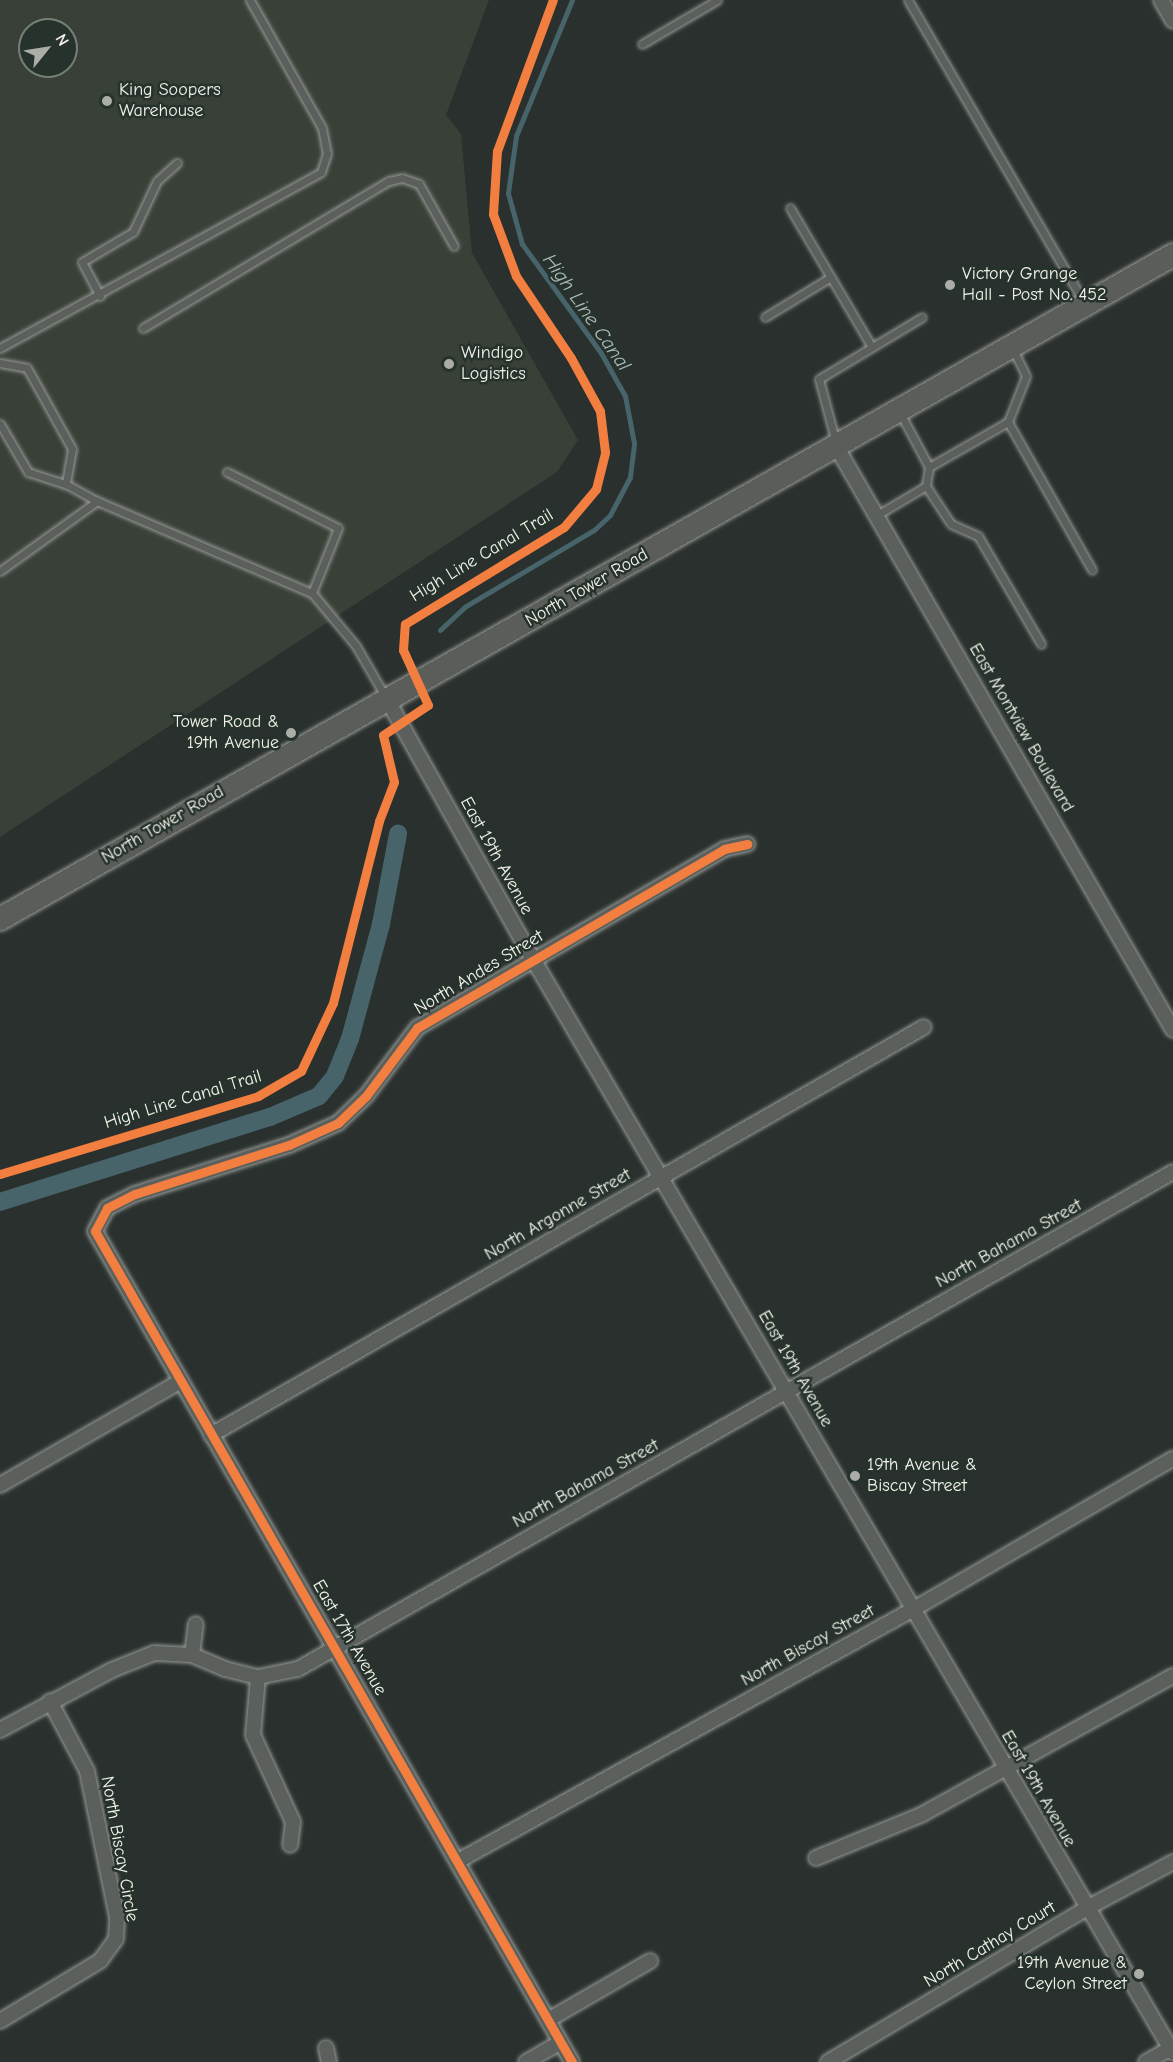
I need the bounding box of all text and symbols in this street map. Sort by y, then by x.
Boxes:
north arrow [18,18,78,78]
text: N [51,31,72,49]
place label: King Soopers Warehouse [119,80,221,122]
marker: King Soopers Warehouse [100,94,114,108]
water label: High Line Canal [538,249,636,375]
place label: Victory Grange Hall - Post No. 452 [962,264,1106,306]
marker: Victory Grange Hall - Post No. 452 [943,278,957,292]
place label: Windigo Logistics [461,343,526,386]
marker: Windigo Logistics [442,357,456,371]
street label: High Line Canal Trail [406,505,558,607]
street label: North Tower Road [522,544,652,632]
street label: East Montview Boulevard [964,640,1078,816]
place label: Tower Road & 19th Avenue [173,712,279,754]
marker: Tower Road & 19th Avenue [284,726,298,740]
street label: North Tower Road [98,781,228,869]
street label: East 19th Avenue [455,793,537,919]
street label: North Andes Street [410,926,548,1020]
street label: High Line Canal Trail [102,1066,264,1134]
street label: North Argonne Street [481,1164,635,1266]
street label: North Bahama Street [932,1195,1086,1293]
street label: East 19th Avenue [753,1307,837,1431]
street label: North Bahama Street [509,1435,663,1533]
place label: 19th Avenue & Biscay Street [867,1455,977,1498]
marker: 19th Avenue & Biscay Street [848,1469,862,1483]
street label: East 17th Avenue [307,1576,391,1700]
street label: North Biscay Street [738,1600,878,1692]
street label: East 19th Avenue [996,1727,1080,1851]
street label: North Biscay Circle [96,1775,142,1923]
street label: North Cathay Court [920,1897,1060,1993]
place label: 19th Avenue & Ceylon Street [1017,1953,1127,1996]
marker: 19th Avenue & Ceylon Street [1132,1967,1146,1981]

